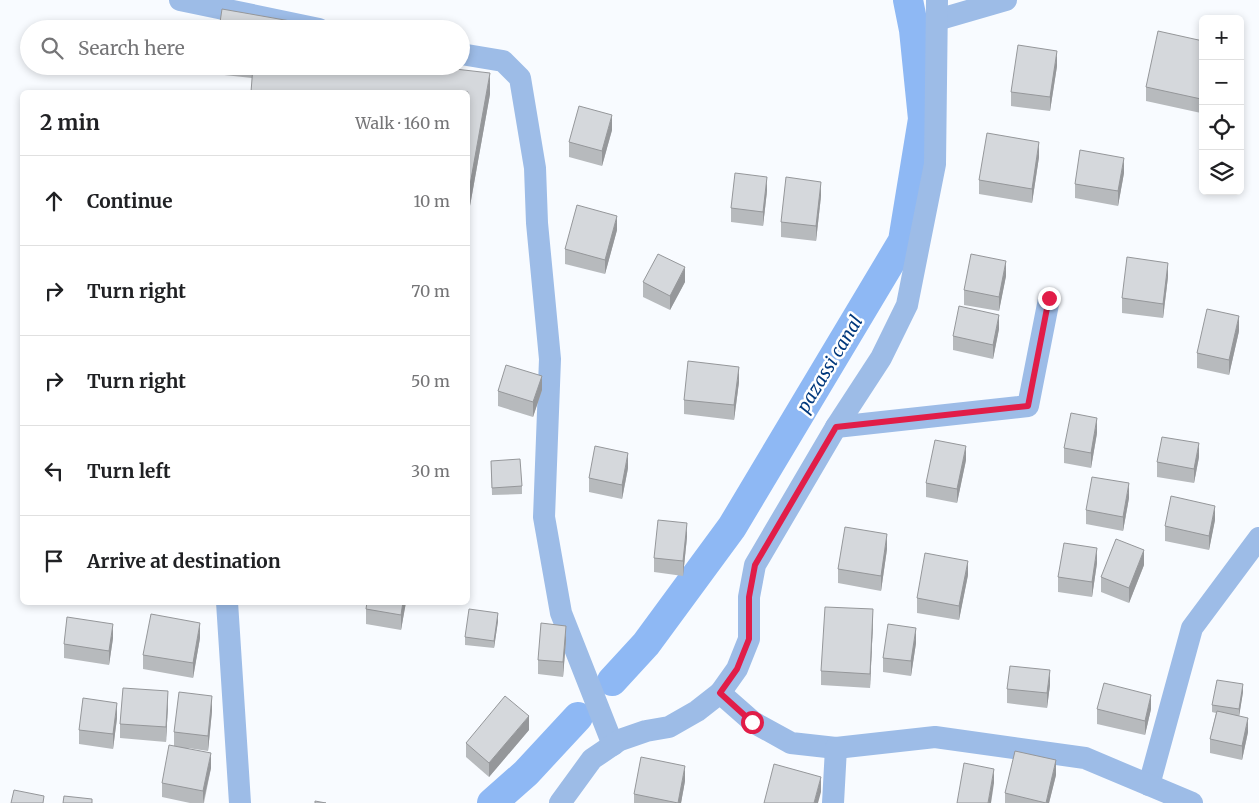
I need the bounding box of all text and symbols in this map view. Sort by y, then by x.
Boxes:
map controls [1199,15,1244,195]
button: + [1199,15,1244,60]
search box [20,20,470,75]
icon: search [38,34,66,62]
text: Search here [78,36,185,60]
button: − [1199,60,1244,105]
button: locate [1199,105,1244,150]
text: 2 min [40,109,100,136]
text: Walk · 160 m [355,113,450,133]
button: layers [1199,150,1244,195]
icon: ahead [40,187,68,215]
text: Continue [87,189,173,213]
text: 10 m [413,191,450,211]
icon: right [40,277,68,305]
text: Turn right [87,279,186,303]
text: 70 m [411,281,450,301]
route end [1038,287,1061,310]
water label: pazassi canal [792,311,868,416]
icon: right [40,367,68,395]
text: Turn right [87,369,186,393]
text: 50 m [411,371,450,391]
icon: left [40,457,68,485]
text: Turn left [87,459,171,483]
text: 30 m [411,461,450,481]
icon: arrive [40,547,68,575]
text: Arrive at destination [87,549,281,573]
route start [741,711,764,734]

